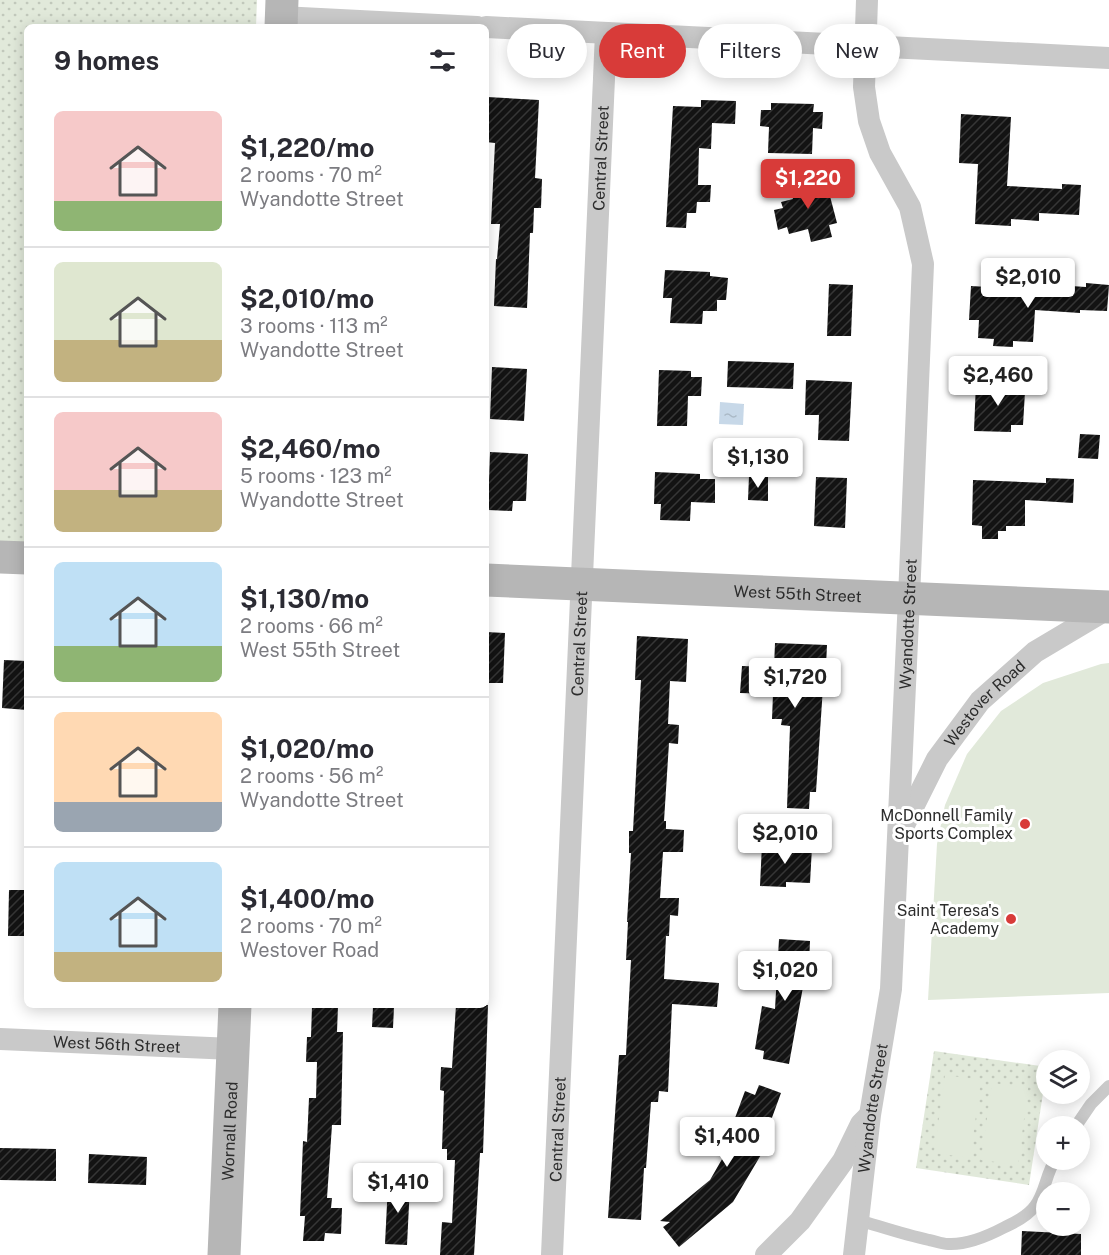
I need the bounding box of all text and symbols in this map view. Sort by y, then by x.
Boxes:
chip: Buy [507,24,587,78]
chip: Rent [599,24,686,78]
chip: Filters [698,24,802,78]
chip: New [814,24,900,78]
icon: filters [426,44,459,77]
text: 9 homes [54,45,159,76]
street label: Central Street [589,105,612,211]
text: $1,220/mo [240,132,374,163]
icon: home [102,135,174,207]
pin: $1,220 [759,159,857,210]
text: 2 rooms · 70 m² [240,163,382,187]
text: $1,220 [775,166,841,190]
text: Wyandotte Street [240,187,404,211]
pin: $2,010 [979,258,1077,309]
text: $2,010 [995,265,1061,289]
text: $2,010/mo [240,283,374,314]
icon: home [102,286,174,358]
text: 3 rooms · 113 m² [240,314,388,338]
text: Wyandotte Street [240,338,404,362]
pin: $2,460 [949,356,1047,407]
text: $2,460 [963,363,1033,387]
text: $2,460/mo [240,433,380,464]
icon: home [102,436,174,508]
pin: $1,130 [709,438,807,489]
text: $1,130 [727,445,789,469]
text: 5 rooms · 123 m² [240,464,392,488]
text: Wyandotte Street [240,488,404,512]
street label: Wyandotte Street [895,558,920,690]
street label: West 55th Street [733,581,862,606]
text: $1,130/mo [240,583,369,614]
icon: home [102,586,174,658]
street label: Central Street [567,590,591,697]
text: 2 rooms · 66 m² [240,614,383,638]
text: West 55th Street [240,638,400,662]
street label: Westover Road [940,656,1029,750]
pin: $1,720 [746,658,844,709]
text: $1,720 [763,665,827,689]
text: $1,020/mo [240,733,374,764]
icon: home [102,736,174,808]
text: 2 rooms · 56 m² [240,764,383,788]
text: Wyandotte Street [240,788,404,812]
place label: McDonnell Family Sports Complex [880,806,1013,843]
pin: $2,010 [736,814,834,865]
marker: McDonnell Family Sports Complex [1018,817,1032,831]
text: $2,010 [752,821,818,845]
text: $1,400/mo [240,883,375,914]
icon: home [102,886,174,958]
place label: Saint Teresa's Academy [897,901,999,938]
marker: Saint Teresa's Academy [1004,912,1018,926]
text: 2 rooms · 70 m² [240,914,382,938]
text: Westover Road [240,938,379,962]
pin: $1,020 [736,951,834,1002]
text: $1,020 [752,958,818,982]
street label: West 56th Street [53,1032,181,1056]
street label: Wyandotte Street [854,1042,891,1174]
map controls [1036,1050,1090,1236]
button: layers [1036,1050,1090,1104]
street label: Central Street [546,1076,569,1182]
street label: Wornall Road [218,1081,241,1181]
button: + [1036,1116,1090,1170]
pin: $1,400 [678,1117,776,1168]
text: $1,400 [694,1124,760,1148]
pin: $1,410 [349,1163,447,1214]
text: $1,410 [367,1170,429,1194]
button: − [1036,1182,1090,1236]

